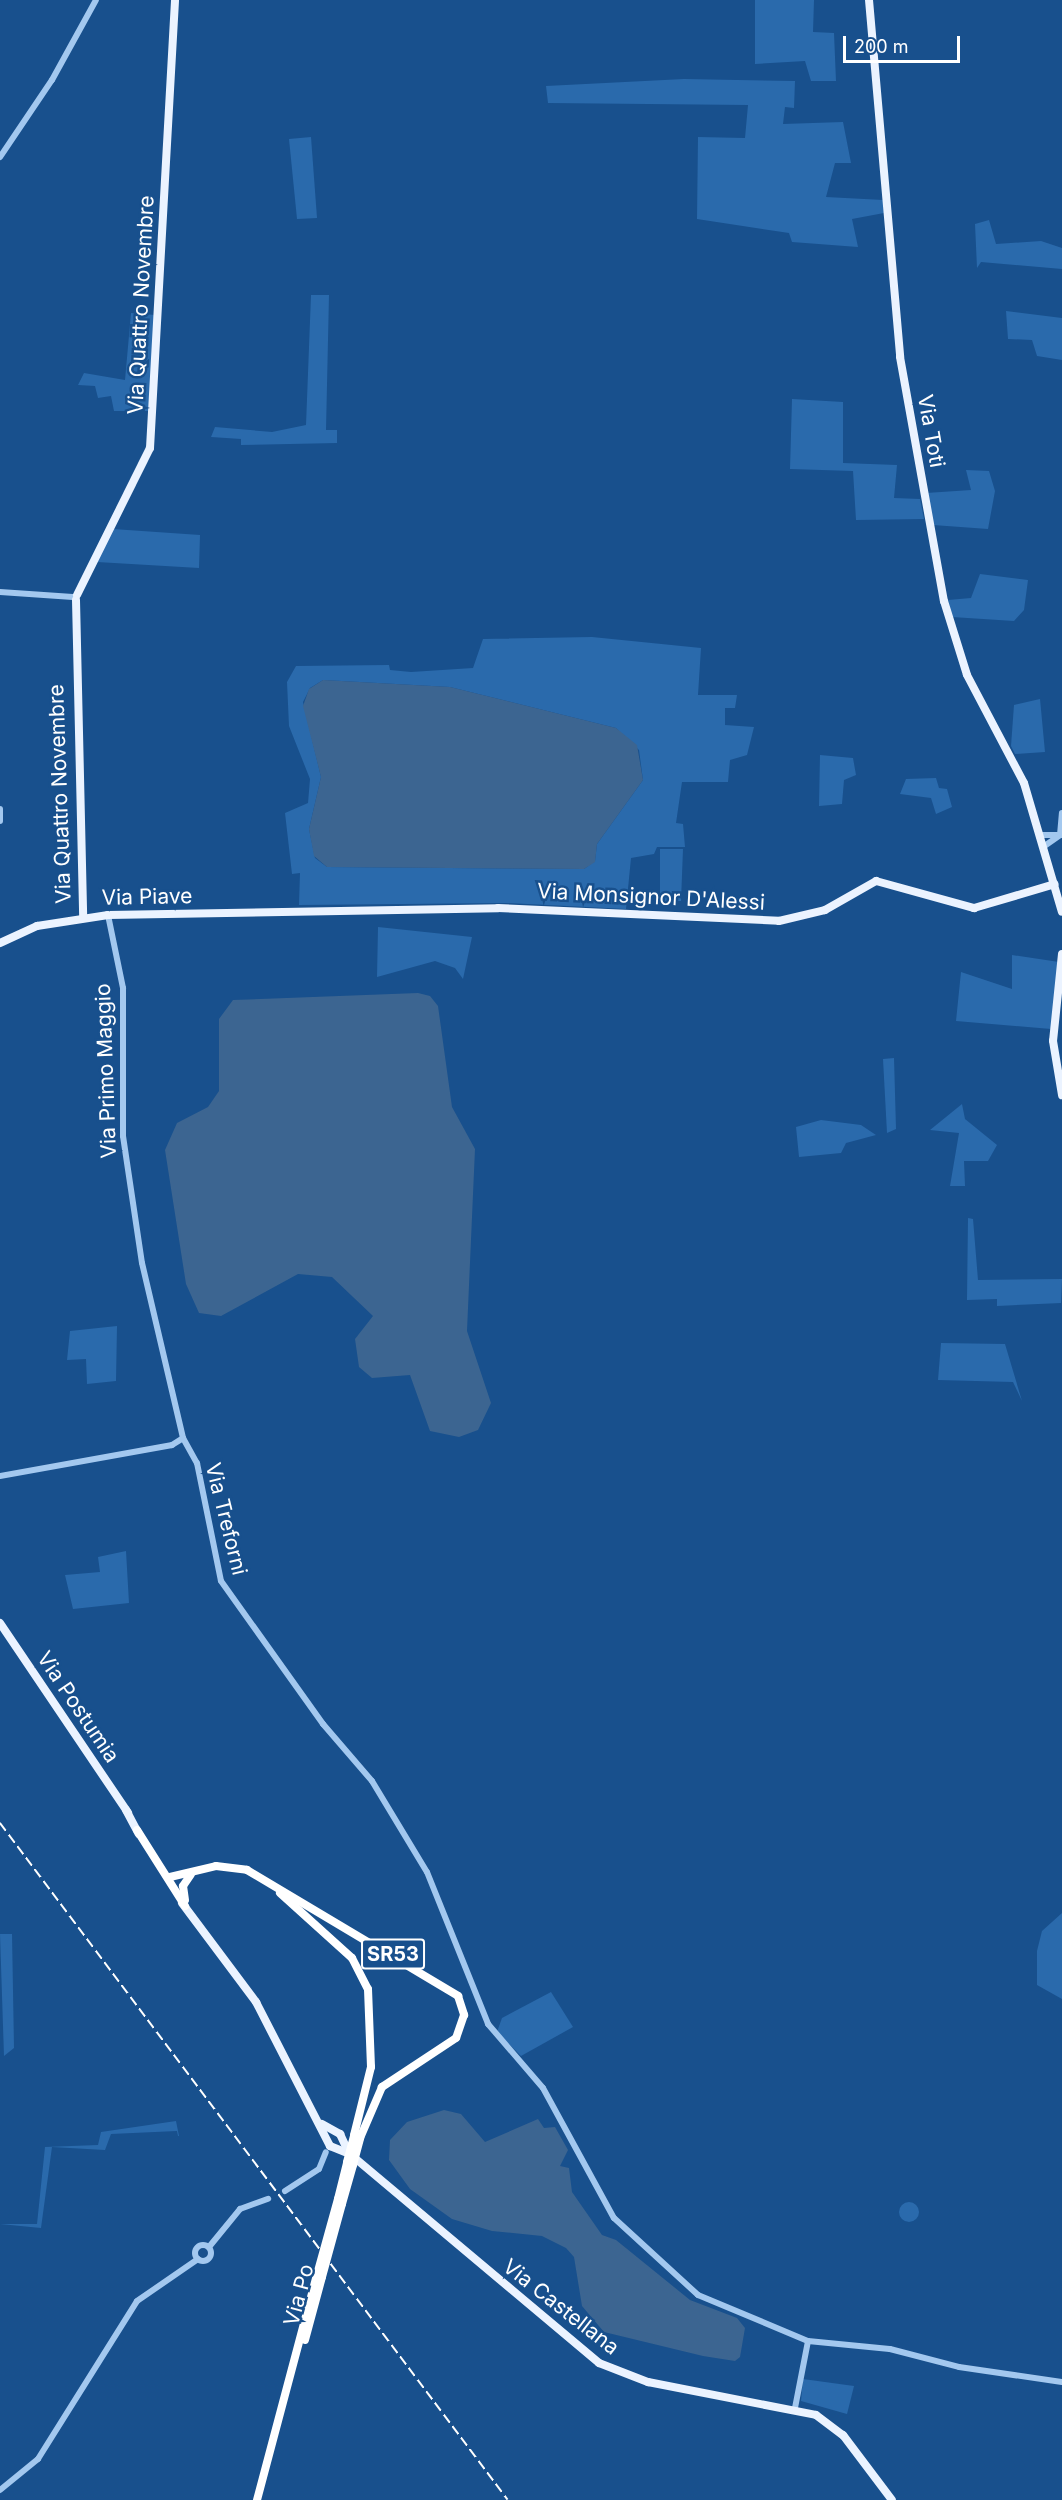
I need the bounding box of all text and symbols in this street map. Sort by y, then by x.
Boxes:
scale bar [846,24,963,62]
text: 200 m [854,36,909,57]
street label: Via Quattro Novembre [123,195,159,415]
street label: Via Toti [912,393,950,469]
street label: Via Quattro Novembre [44,684,76,904]
street label: Via Monsignor D'Alessi [537,878,765,916]
street label: Via Piave [101,884,193,910]
street label: Via Primo Maggio [90,983,122,1159]
street label: Via Treforni [200,1460,252,1578]
street label: Via Postumia [32,1647,124,1767]
road number: SR53 [360,1937,426,1971]
street label: Via Castellana [498,2254,624,2360]
street label: Via Po [279,2261,319,2329]

